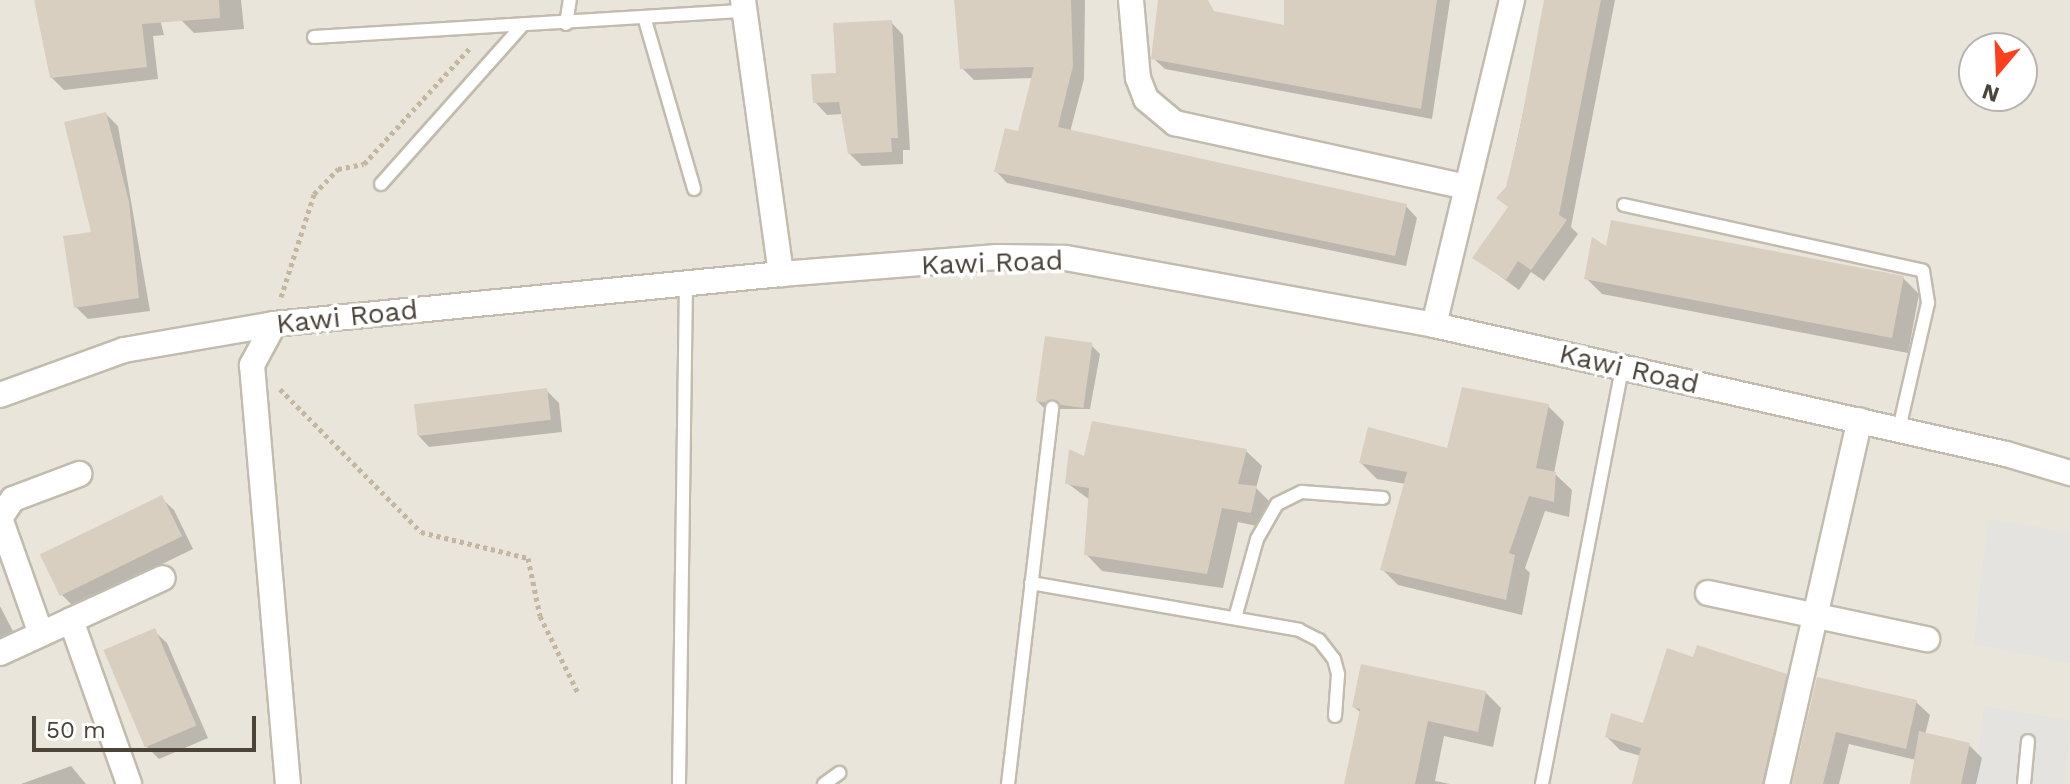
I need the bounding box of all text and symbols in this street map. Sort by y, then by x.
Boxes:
north arrow [1958,32,2038,112]
text: N [1979,79,2002,108]
street label: Kawi Road [920,244,1064,282]
street label: Kawi Road [274,293,420,341]
street label: Kawi Road [1556,337,1702,401]
scale bar [36,700,260,750]
text: 50 m [46,716,106,744]

